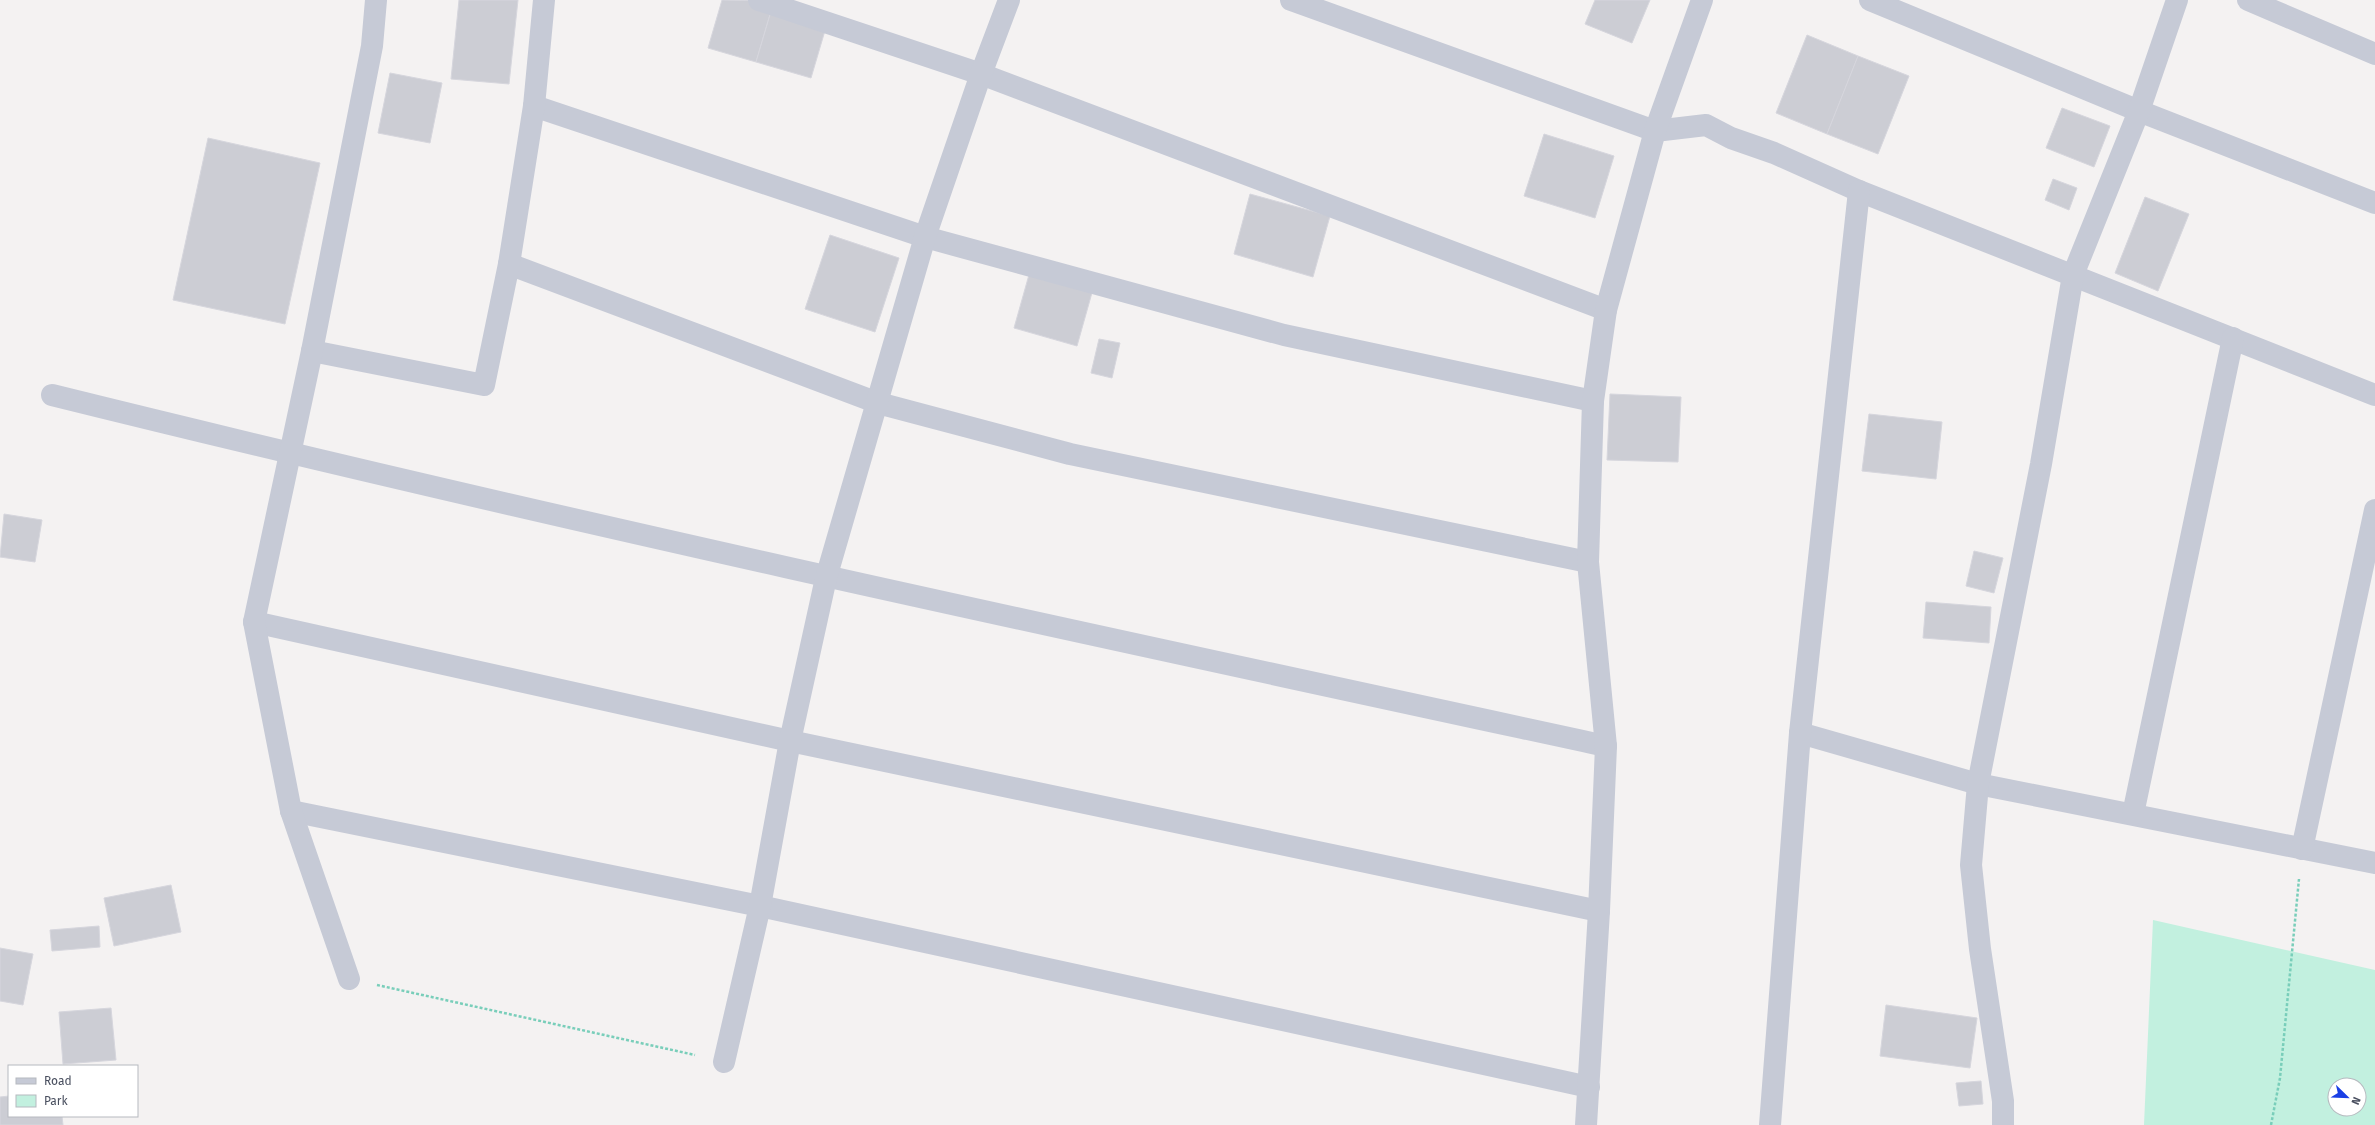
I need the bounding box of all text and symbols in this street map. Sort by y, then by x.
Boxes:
legend [8,1065,138,1117]
text: Road [44,1074,72,1088]
north arrow [2327,1077,2367,1117]
text: Park [44,1094,68,1108]
text: N [2348,1095,2363,1107]

